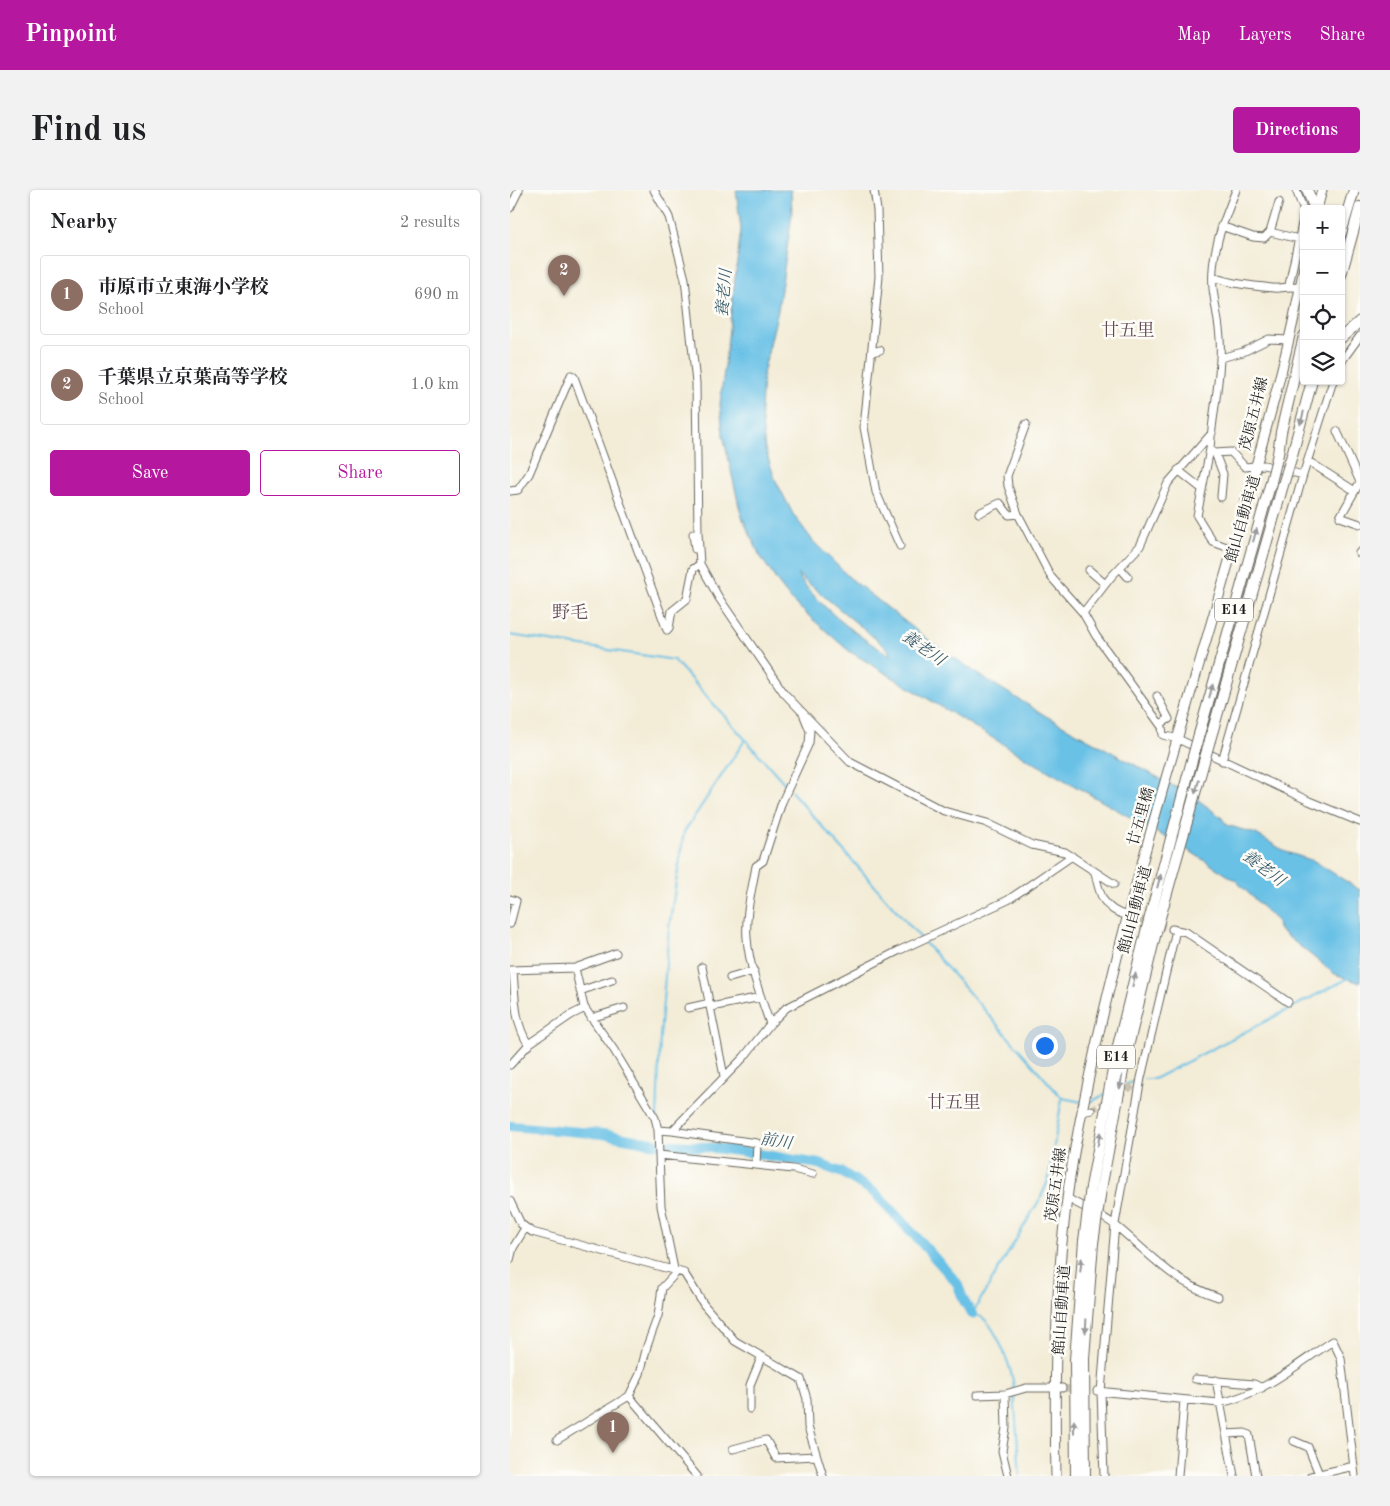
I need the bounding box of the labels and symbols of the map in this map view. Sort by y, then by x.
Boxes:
pin: 2 [548,255,580,296]
water label: 養老川 [713,266,735,318]
district label: 廿五里 [1101,320,1155,340]
street label: 茂原五井線 [1237,375,1271,452]
one-way arrow [1298,411,1306,426]
street label: 館山自動車道 [1222,473,1264,564]
one-way arrow [1252,527,1260,542]
road number: E14 [1215,598,1253,622]
district label: 野毛 [552,603,588,622]
water label: 養老川 [899,627,950,670]
one-way arrow [1207,683,1215,698]
one-way arrow [1192,780,1200,795]
street label: 廿五里橋 [1125,786,1157,848]
water label: 養老川 [1239,847,1290,891]
street label: 館山自動車道 [1115,864,1155,955]
one-way arrow [1156,874,1164,889]
one-way arrow [1130,973,1138,988]
your location [1032,1033,1058,1059]
road number: E14 [1097,1046,1135,1069]
one-way arrow [1116,1074,1124,1090]
district label: 廿五里 [927,1092,981,1112]
water label: 前川 [759,1130,795,1153]
one-way arrow [1095,1131,1103,1147]
street label: 茂原五井線 [1042,1147,1070,1223]
one-way arrow [1077,1257,1085,1273]
street label: 館山自動車道 [1050,1264,1074,1355]
one-way arrow [1082,1319,1090,1335]
pin: 1 [597,1412,629,1453]
one-way arrow [1070,1419,1078,1435]

